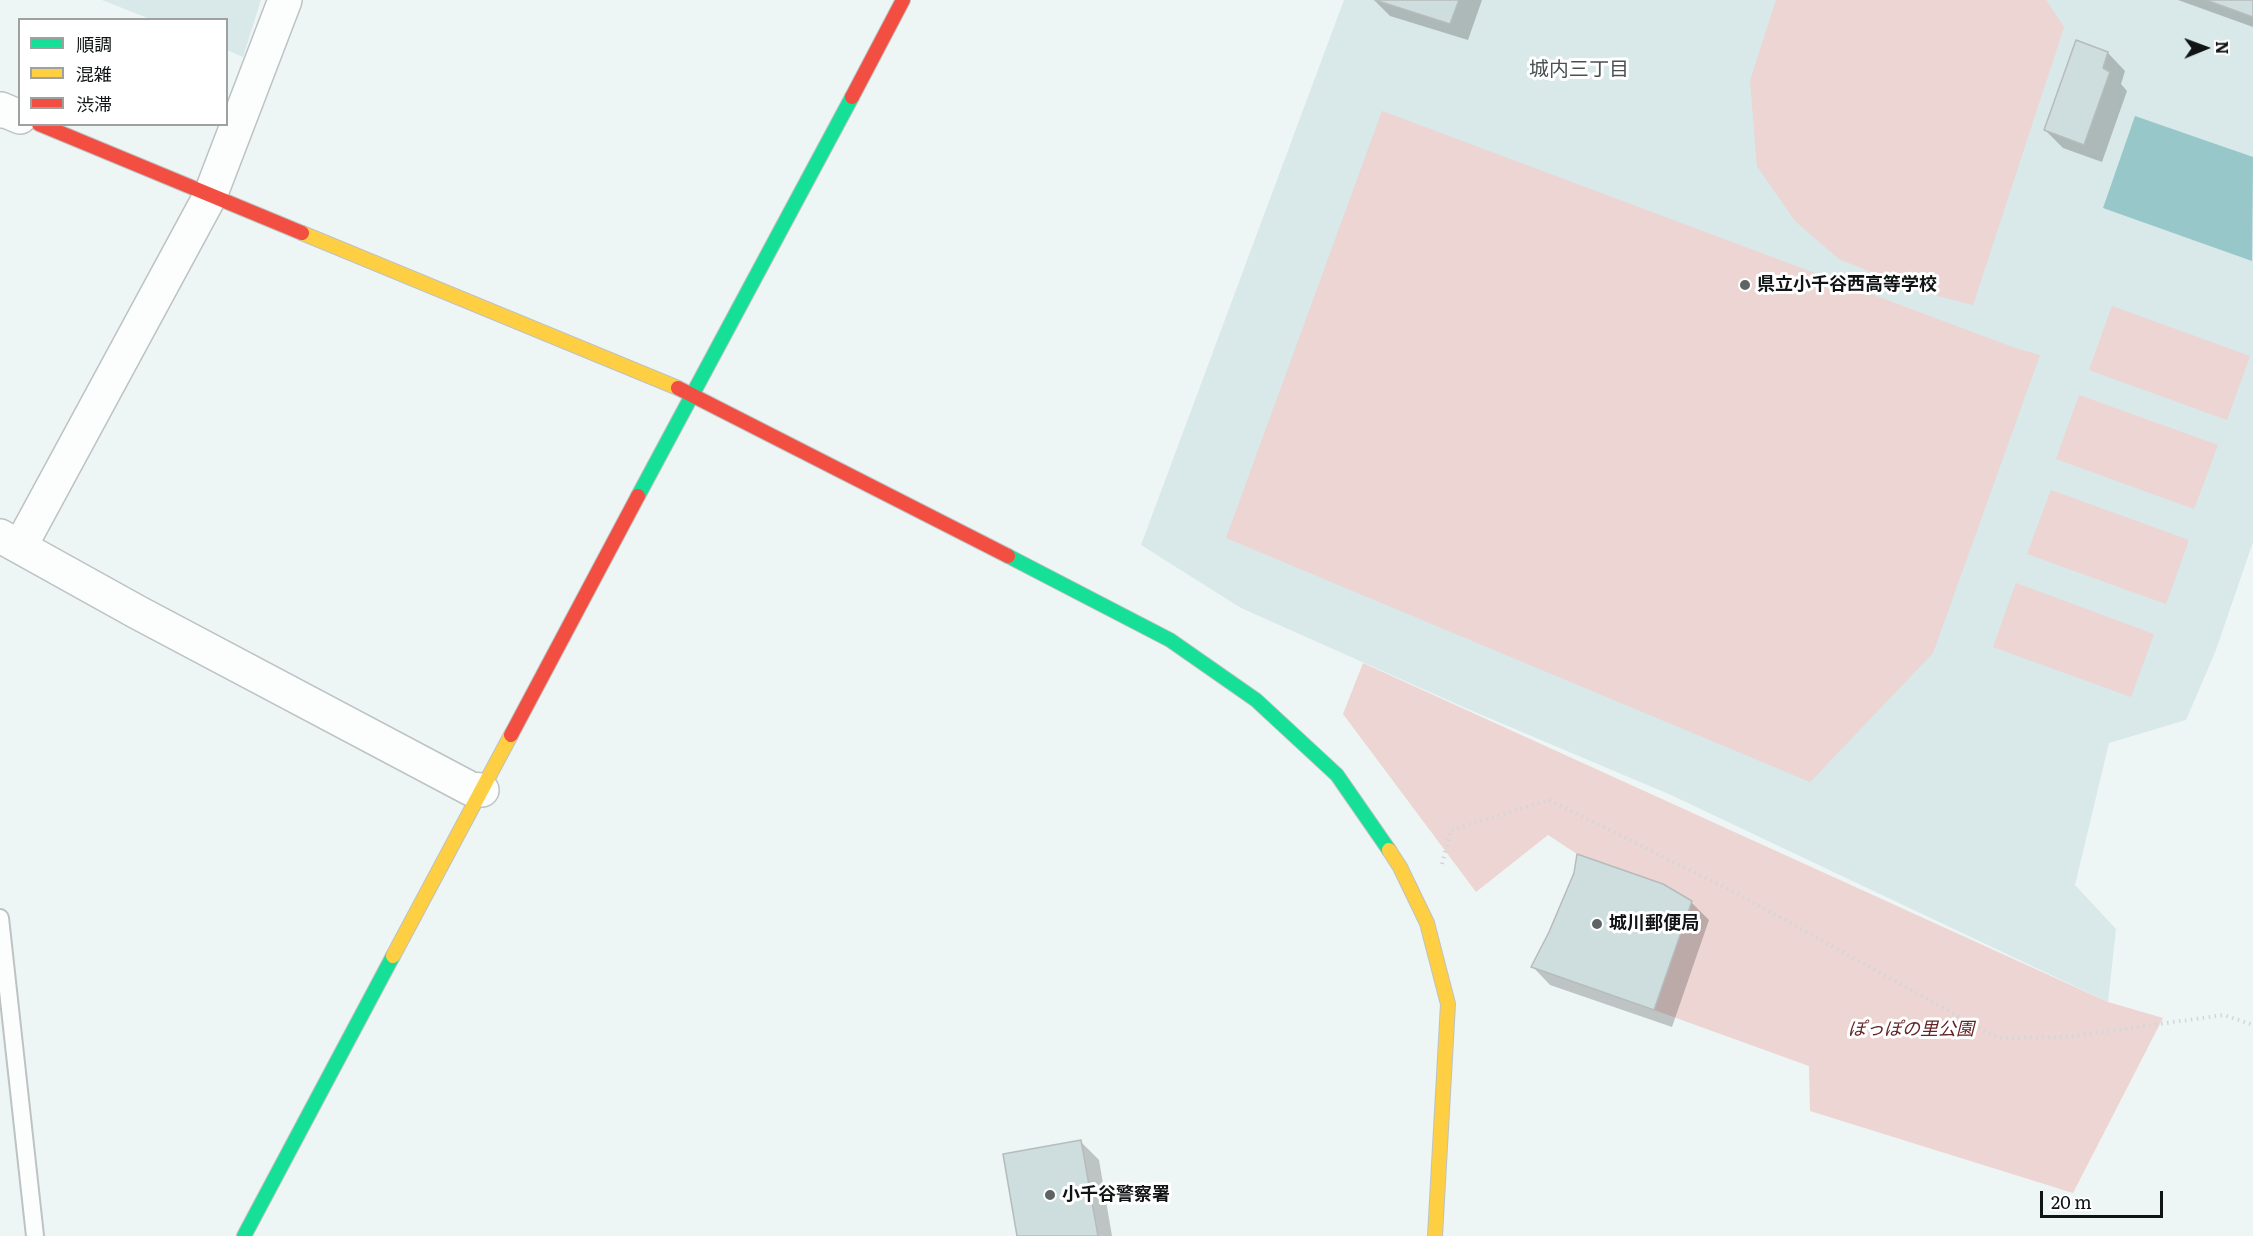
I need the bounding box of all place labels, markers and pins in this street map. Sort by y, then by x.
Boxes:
place label: 県立小千谷西高等学校 [1757,274,1937,296]
marker: 県立小千谷西高等学校 [1738,278,1752,292]
place label: 城川郵便局 [1609,913,1699,935]
marker: 城川郵便局 [1590,917,1604,931]
place label: 小千谷警察署 [1062,1184,1170,1206]
marker: 小千谷警察署 [1043,1188,1057,1202]

